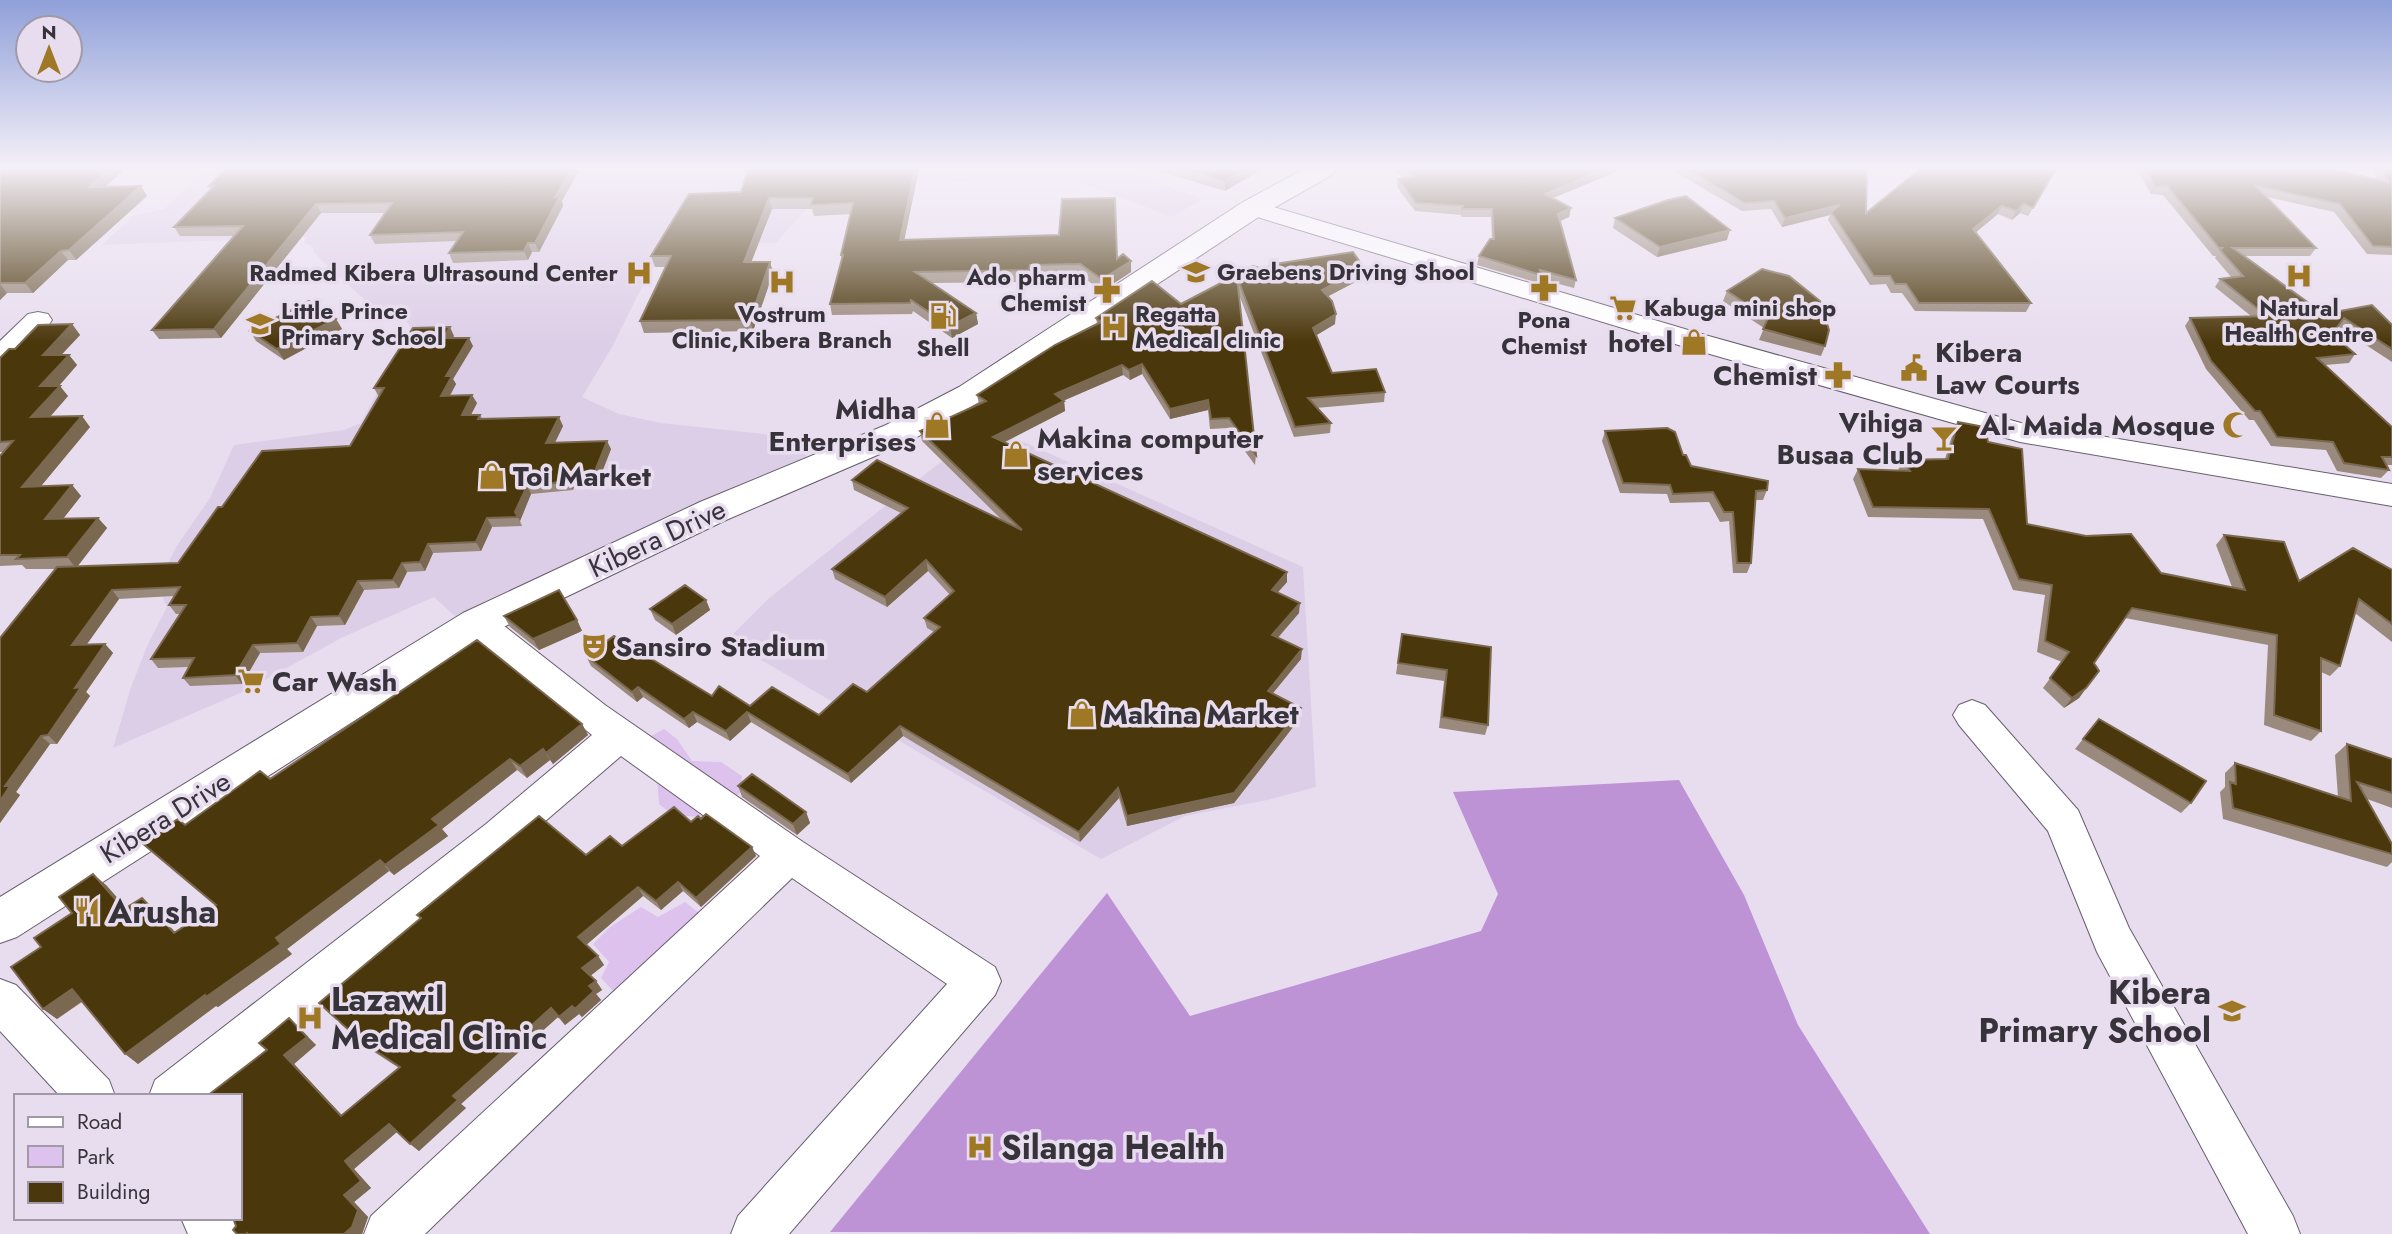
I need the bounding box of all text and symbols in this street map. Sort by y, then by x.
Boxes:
north arrow [14,14,84,84]
text: N [41,19,57,46]
place label: Graebens Driving Shool [1217,255,1475,289]
place label: Radmed Kibera Ultrasound Center [249,256,619,290]
school or university icon: Graebens Driving Shool [1181,257,1211,287]
hospital icon: Radmed Kibera Ultrasound Center [624,258,654,288]
place label: Ado pharm Chemist [965,260,1087,320]
hospital icon: Natural Health Centre [2284,261,2314,291]
hospital icon: Vostrum Clinic,Kibera Branch [767,267,797,297]
pharmacy icon: Pona Chemist [1529,273,1559,303]
pharmacy icon: Ado pharm Chemist [1092,275,1122,305]
place label: Kabuga mini shop [1644,291,1836,325]
place label: Natural Health Centre [2224,291,2374,351]
supermarket icon: Kabuga mini shop [1608,293,1638,323]
place label: Little Prince Primary School [281,294,443,354]
place label: Vostrum Clinic,Kibera Branch [672,297,892,357]
place label: Regatta Medical clinic [1135,297,1281,357]
fuel station icon: Shell [928,301,958,331]
place label: Pona Chemist [1501,303,1587,363]
school or university icon: Little Prince Primary School [245,309,275,339]
hospital icon: Regatta Medical clinic [1099,312,1129,342]
place label: hotel [1608,322,1673,363]
shop icon: hotel [1679,327,1709,357]
place label: Shell [916,331,970,365]
place label: Kibera Law Courts [1935,332,2080,405]
public building icon: Kibera Law Courts [1899,353,1929,383]
place label: Chemist [1713,355,1817,396]
pharmacy icon: Chemist [1823,360,1853,390]
place label: Midha Enterprises [768,389,916,462]
place label: Vihiga Busaa Club [1776,402,1923,475]
place label: Al- Maida Mosque [1979,405,2215,446]
shop icon: Midha Enterprises [922,410,952,440]
mosque icon: Al- Maida Mosque [2221,410,2251,440]
place label: Makina computer services [1037,418,1264,491]
bar icon: Vihiga Busaa Club [1929,423,1959,453]
shop icon: Makina computer services [1001,439,1031,469]
place label: Toi Market [513,456,651,497]
shop icon: Toi Market [477,461,507,491]
street label: Kibera Drive [582,489,733,588]
place label: Sansiro Stadium [615,626,826,667]
theatre icon: Sansiro Stadium [579,631,609,661]
place label: Car Wash [272,661,397,702]
supermarket icon: Car Wash [236,666,266,696]
place label: Makina Market [1103,694,1299,735]
shop icon: Makina Market [1067,699,1097,729]
street label: Kibera Drive [92,761,239,874]
place label: Arusha [107,888,216,935]
restaurant icon: Arusha [72,896,102,926]
place label: Kibera Primary School [1978,969,2211,1054]
place label: Lazawil Medical Clinic [331,976,547,1061]
school or university icon: Kibera Primary School [2217,996,2247,1026]
hospital icon: Lazawil Medical Clinic [295,1003,325,1033]
legend [14,1094,242,1220]
text: Road [77,1107,122,1137]
place label: Silanga Health [1001,1124,1225,1171]
hospital icon: Silanga Health [965,1132,995,1162]
text: Park [77,1142,115,1172]
text: Building [77,1177,150,1207]

